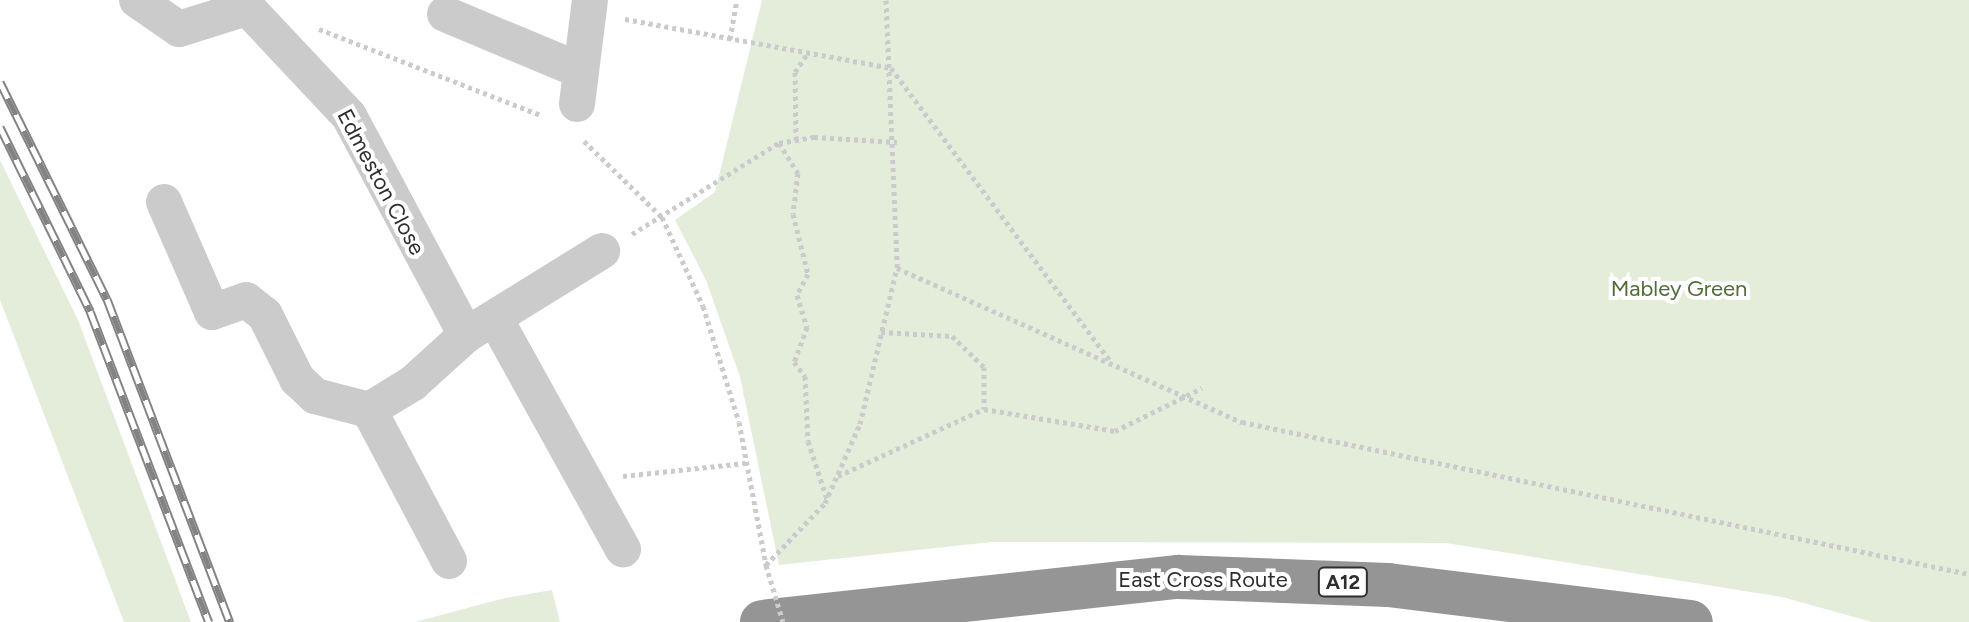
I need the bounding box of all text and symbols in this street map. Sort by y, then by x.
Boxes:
street label: Edmeston Close [331,105,431,259]
park label: Mabley Green [1611,276,1747,302]
road number: A12 [1317,566,1369,598]
street label: East Cross Route [1118,567,1288,593]

